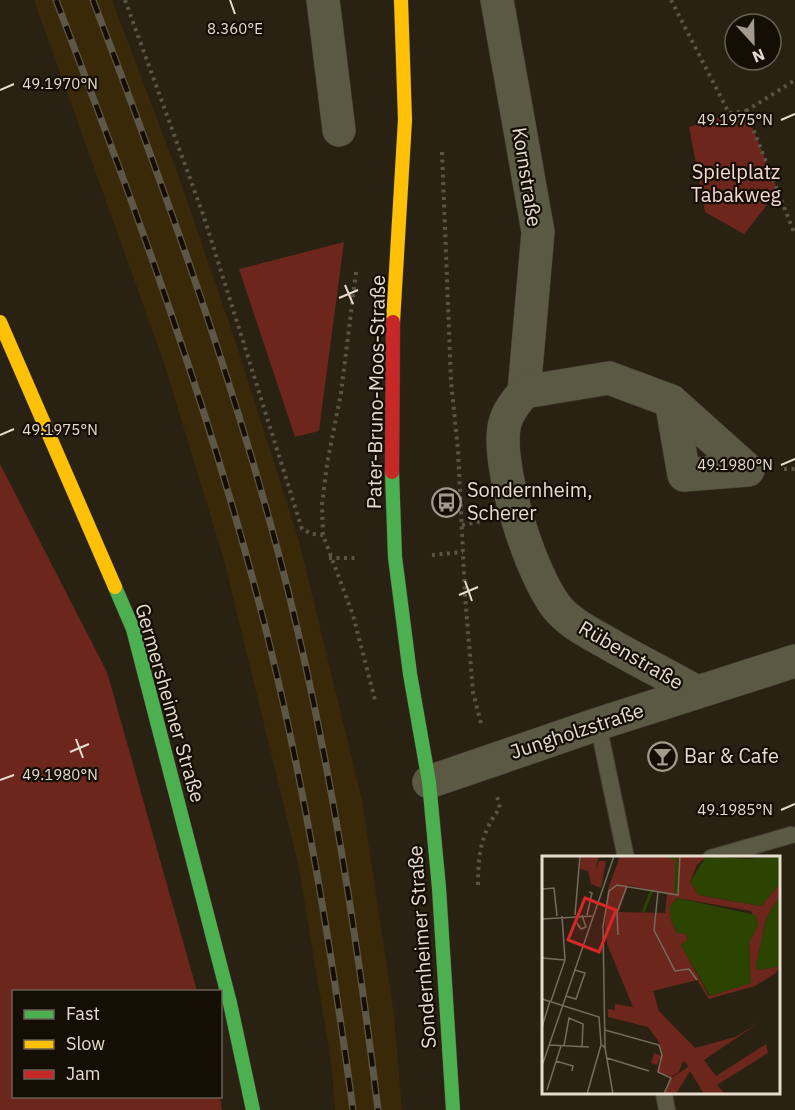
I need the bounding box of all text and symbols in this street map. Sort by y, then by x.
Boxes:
north arrow [723,12,783,72]
text: 8.360°E [207,19,263,38]
text: N [749,44,768,67]
text: 49.1970°N [22,74,98,93]
text: 49.1975°N [697,110,773,129]
street label: Kornstraße [506,125,549,229]
park label: Spielplatz Tabakweg [691,158,782,208]
street label: Pater-Bruno-Moos-Straße [360,275,391,509]
text: 49.1975°N [22,420,98,439]
text: 49.1980°N [697,455,773,474]
place label: Sondernheim, Scherer [467,476,593,526]
bus stop icon: Sondernheim, Scherer [430,486,462,518]
street label: Germersheimer Straße [129,600,212,806]
street label: Rübenstraße [574,614,688,695]
street label: Jungholzstraße [507,696,647,765]
bar icon: Bar & Cafe [647,740,679,772]
place label: Bar & Cafe [684,742,779,769]
text: 49.1980°N [22,765,98,784]
text: 49.1985°N [697,800,773,819]
street label: Sondernheimer Straße [401,844,442,1050]
inset map [542,856,780,1095]
legend [12,990,222,1098]
text: Fast [66,1002,100,1025]
text: Slow [66,1032,105,1055]
text: Jam [66,1062,101,1085]

